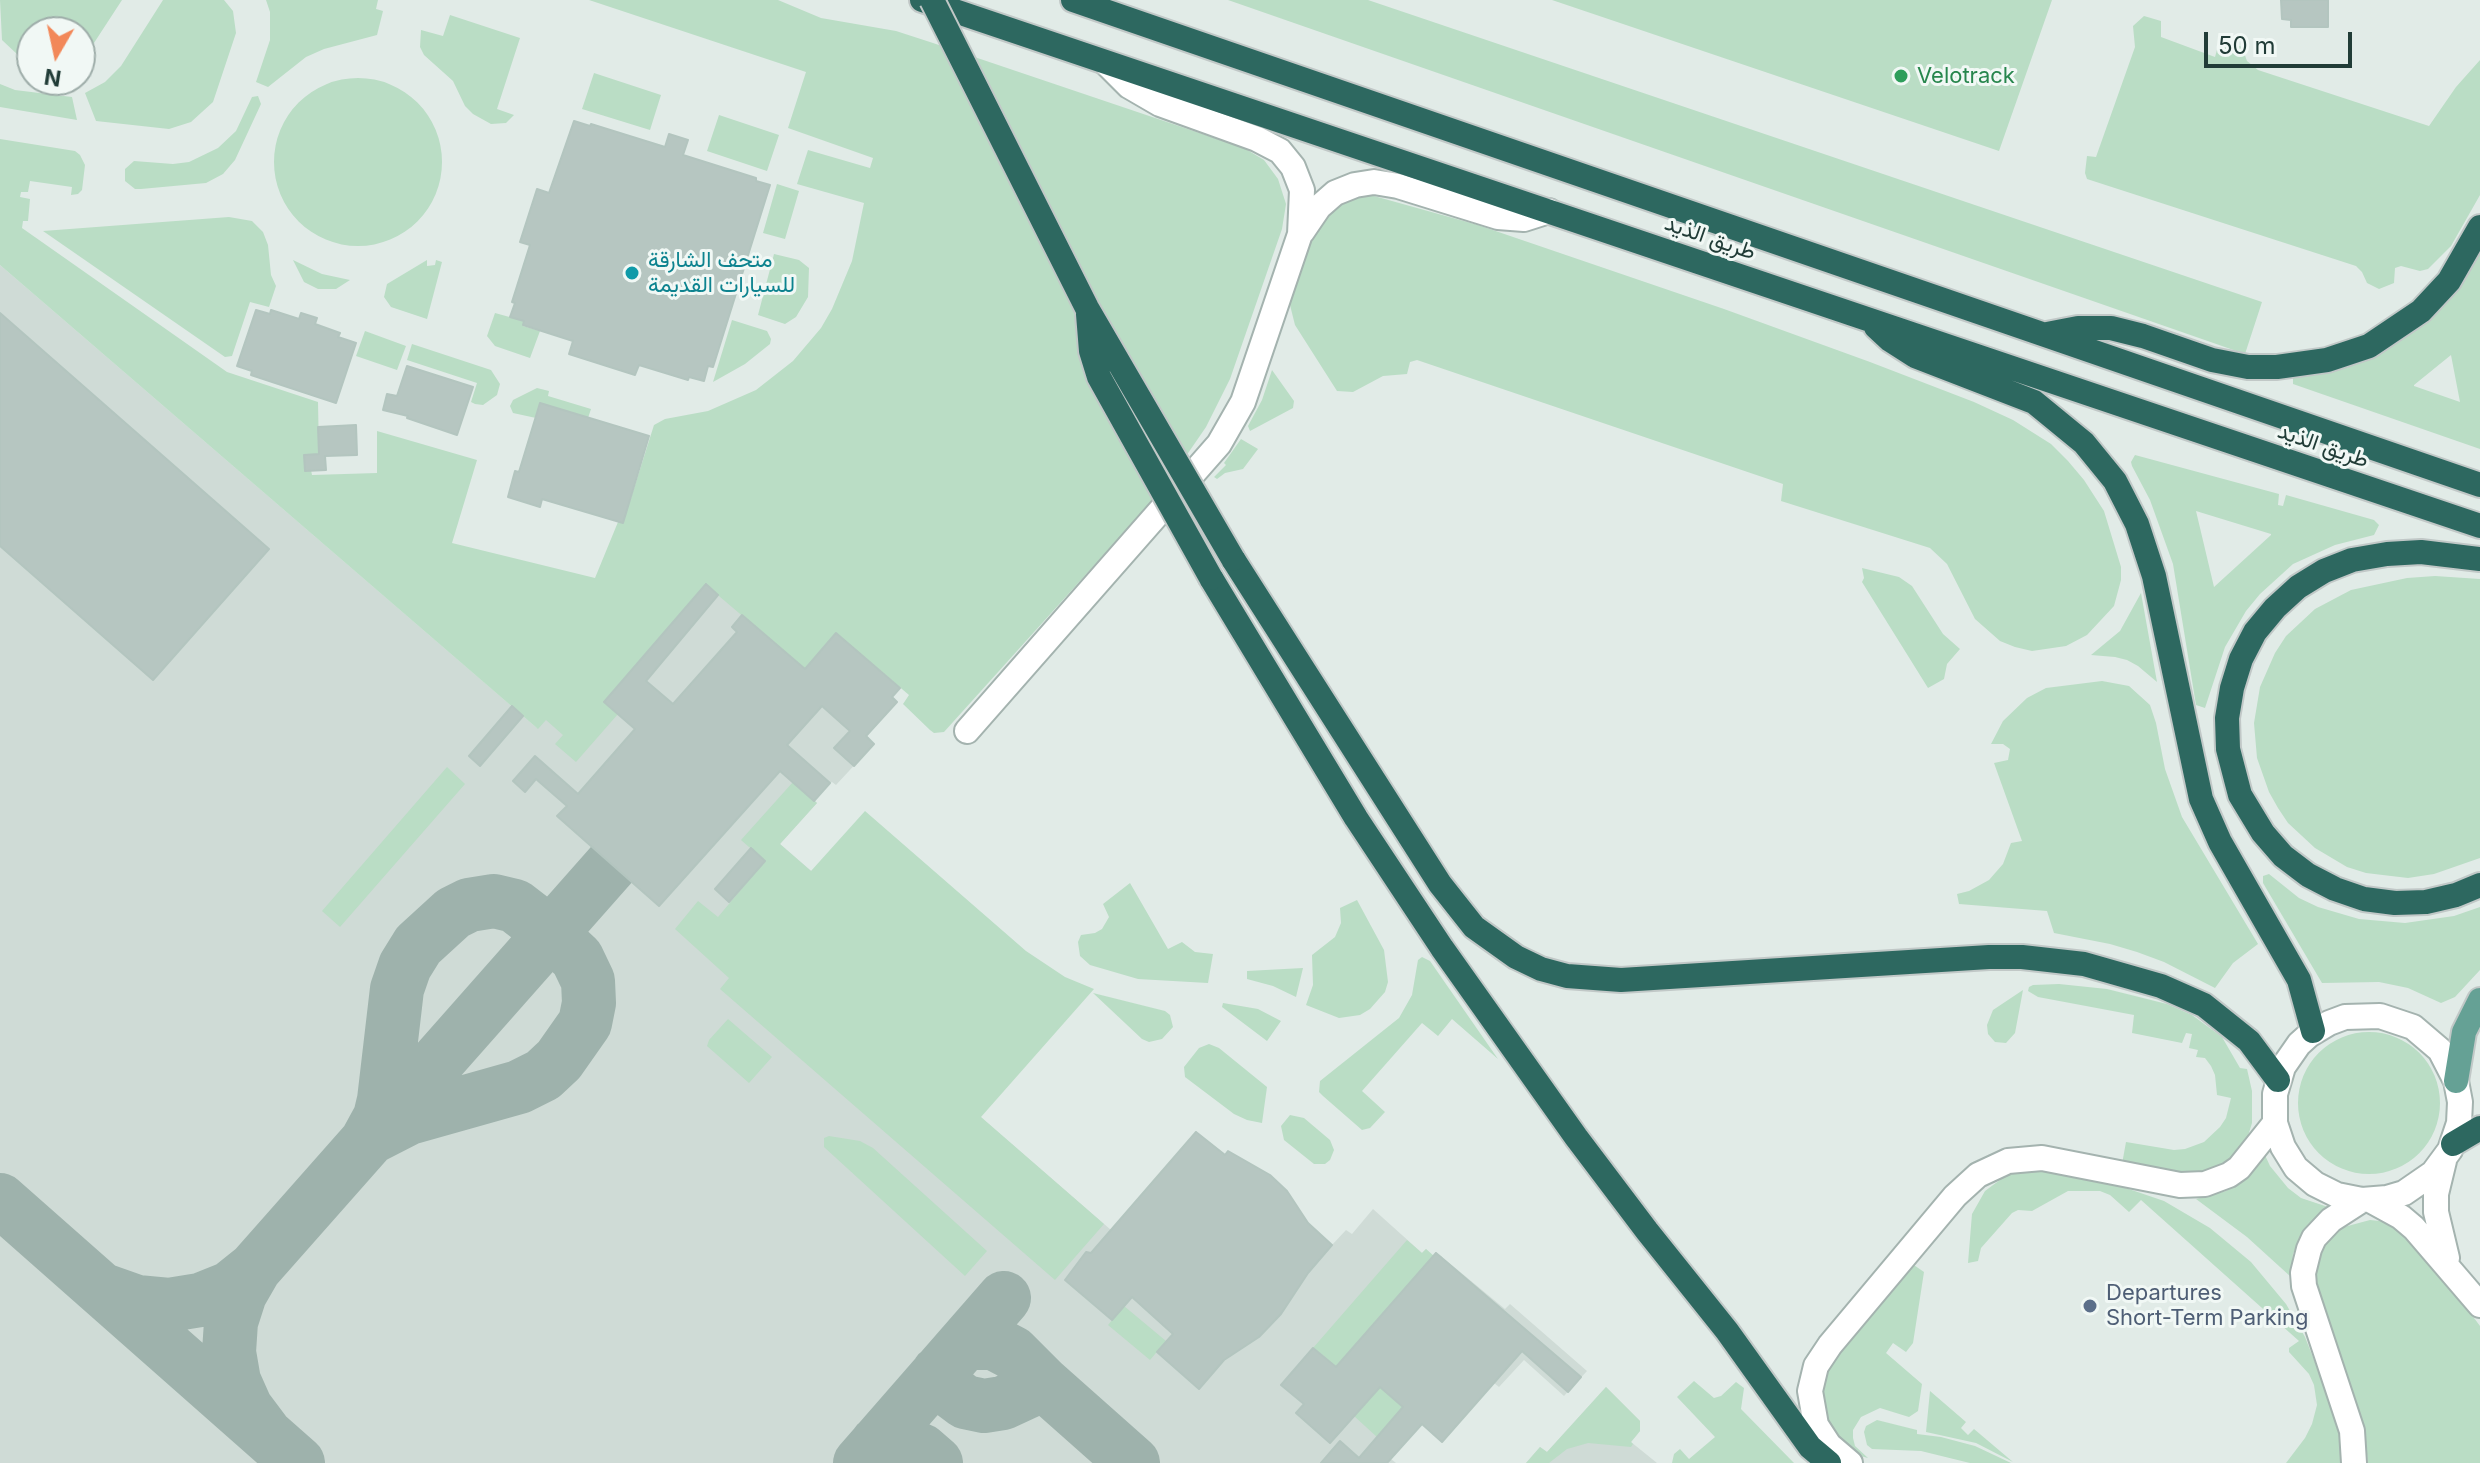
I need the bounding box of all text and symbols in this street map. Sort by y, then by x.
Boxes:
north arrow [16,16,96,96]
scale bar [2208,16,2356,66]
text: 50 m [2218,31,2276,60]
place label: Velotrack [1917,63,2015,89]
text: N [42,64,63,92]
marker: Velotrack [1892,67,1910,85]
street label: طريق الذيد [1661,210,1759,266]
place label: متحف الشارقة للسيارات القديمة [648,247,795,298]
marker: متحف الشارقة للسيارات القديمة [623,264,641,282]
street label: طريق الذيد [2274,418,2372,474]
place label: Departures Short-Term Parking [2106,1280,2309,1332]
marker: Departures Short-Term Parking [2081,1297,2099,1315]

